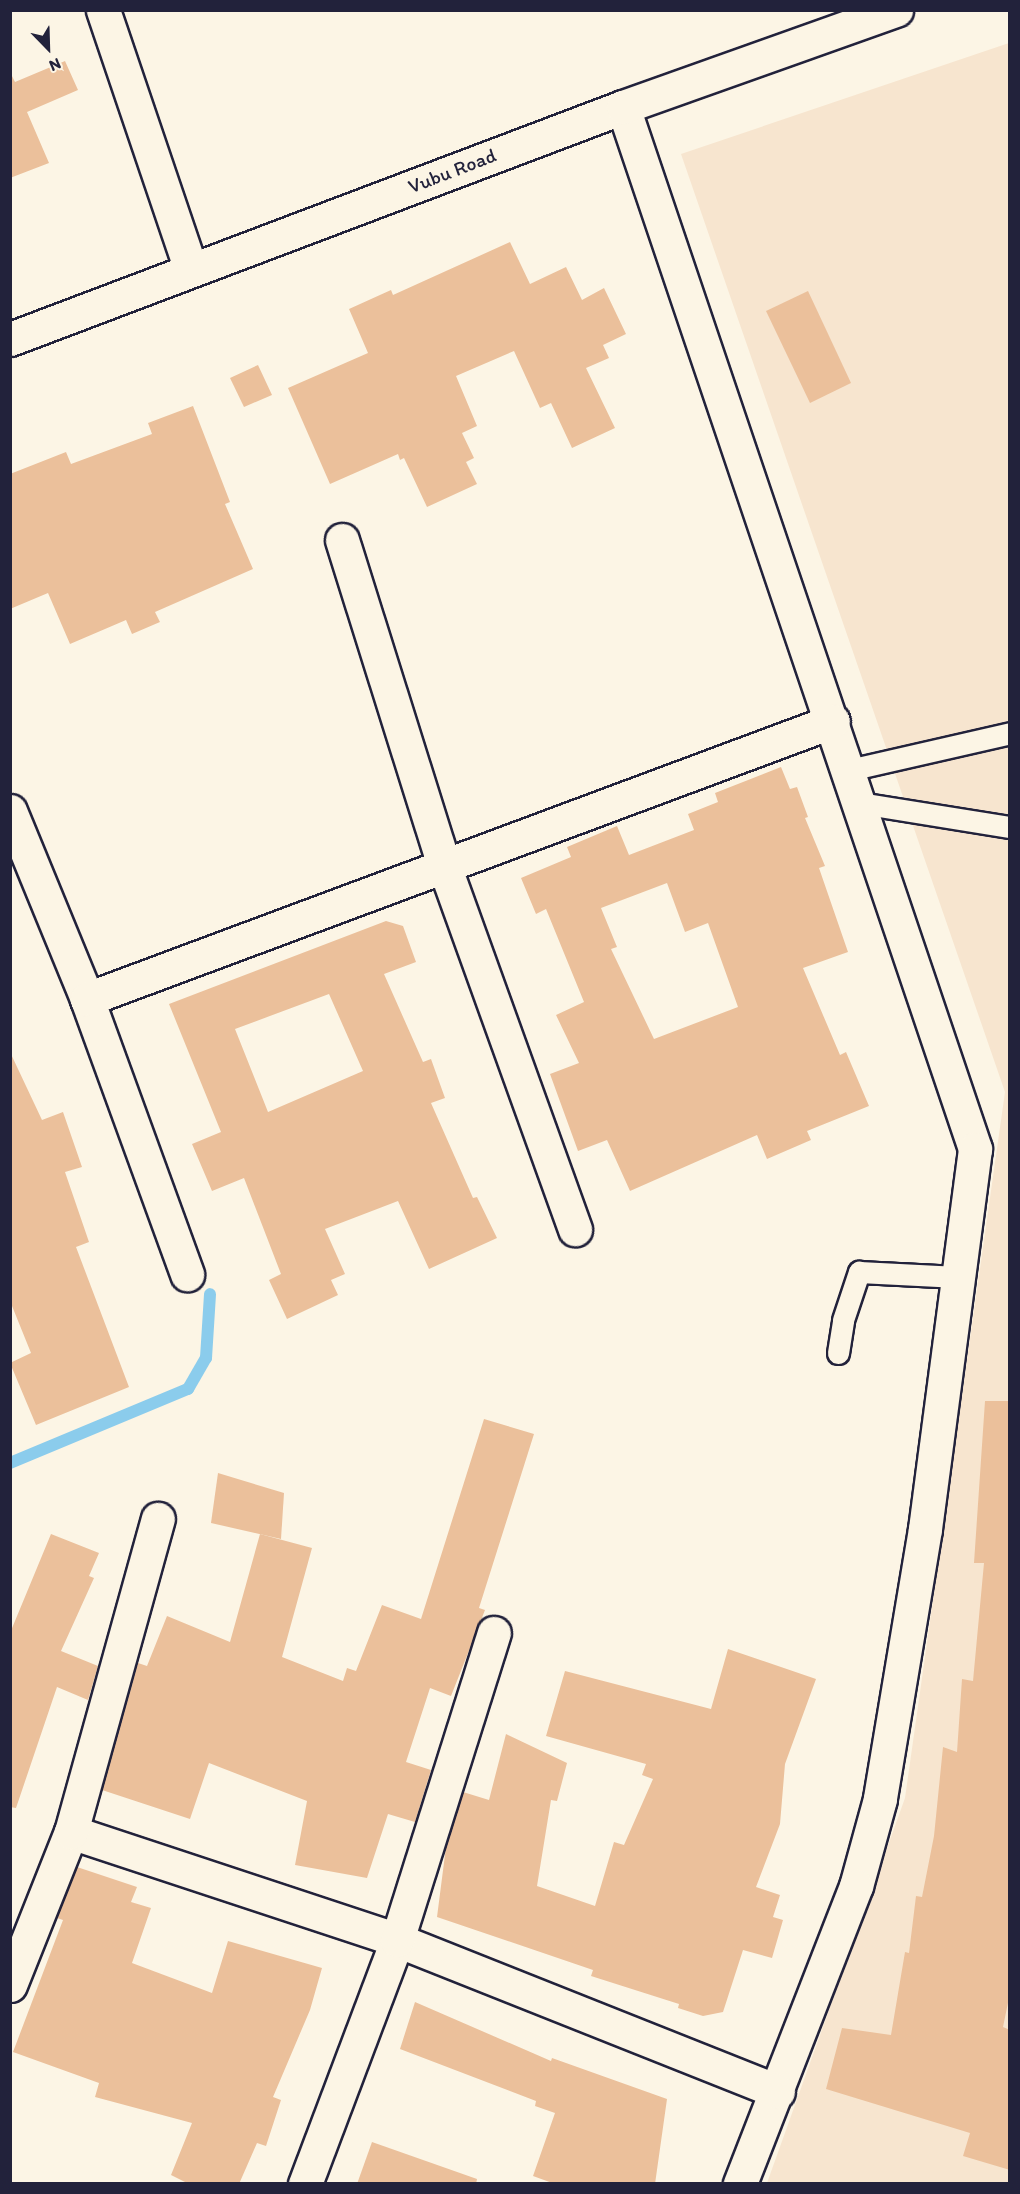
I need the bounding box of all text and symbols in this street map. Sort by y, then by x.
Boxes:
north arrow [18,18,78,78]
text: N [47,54,64,76]
street label: Vubu Road [405,143,499,199]

